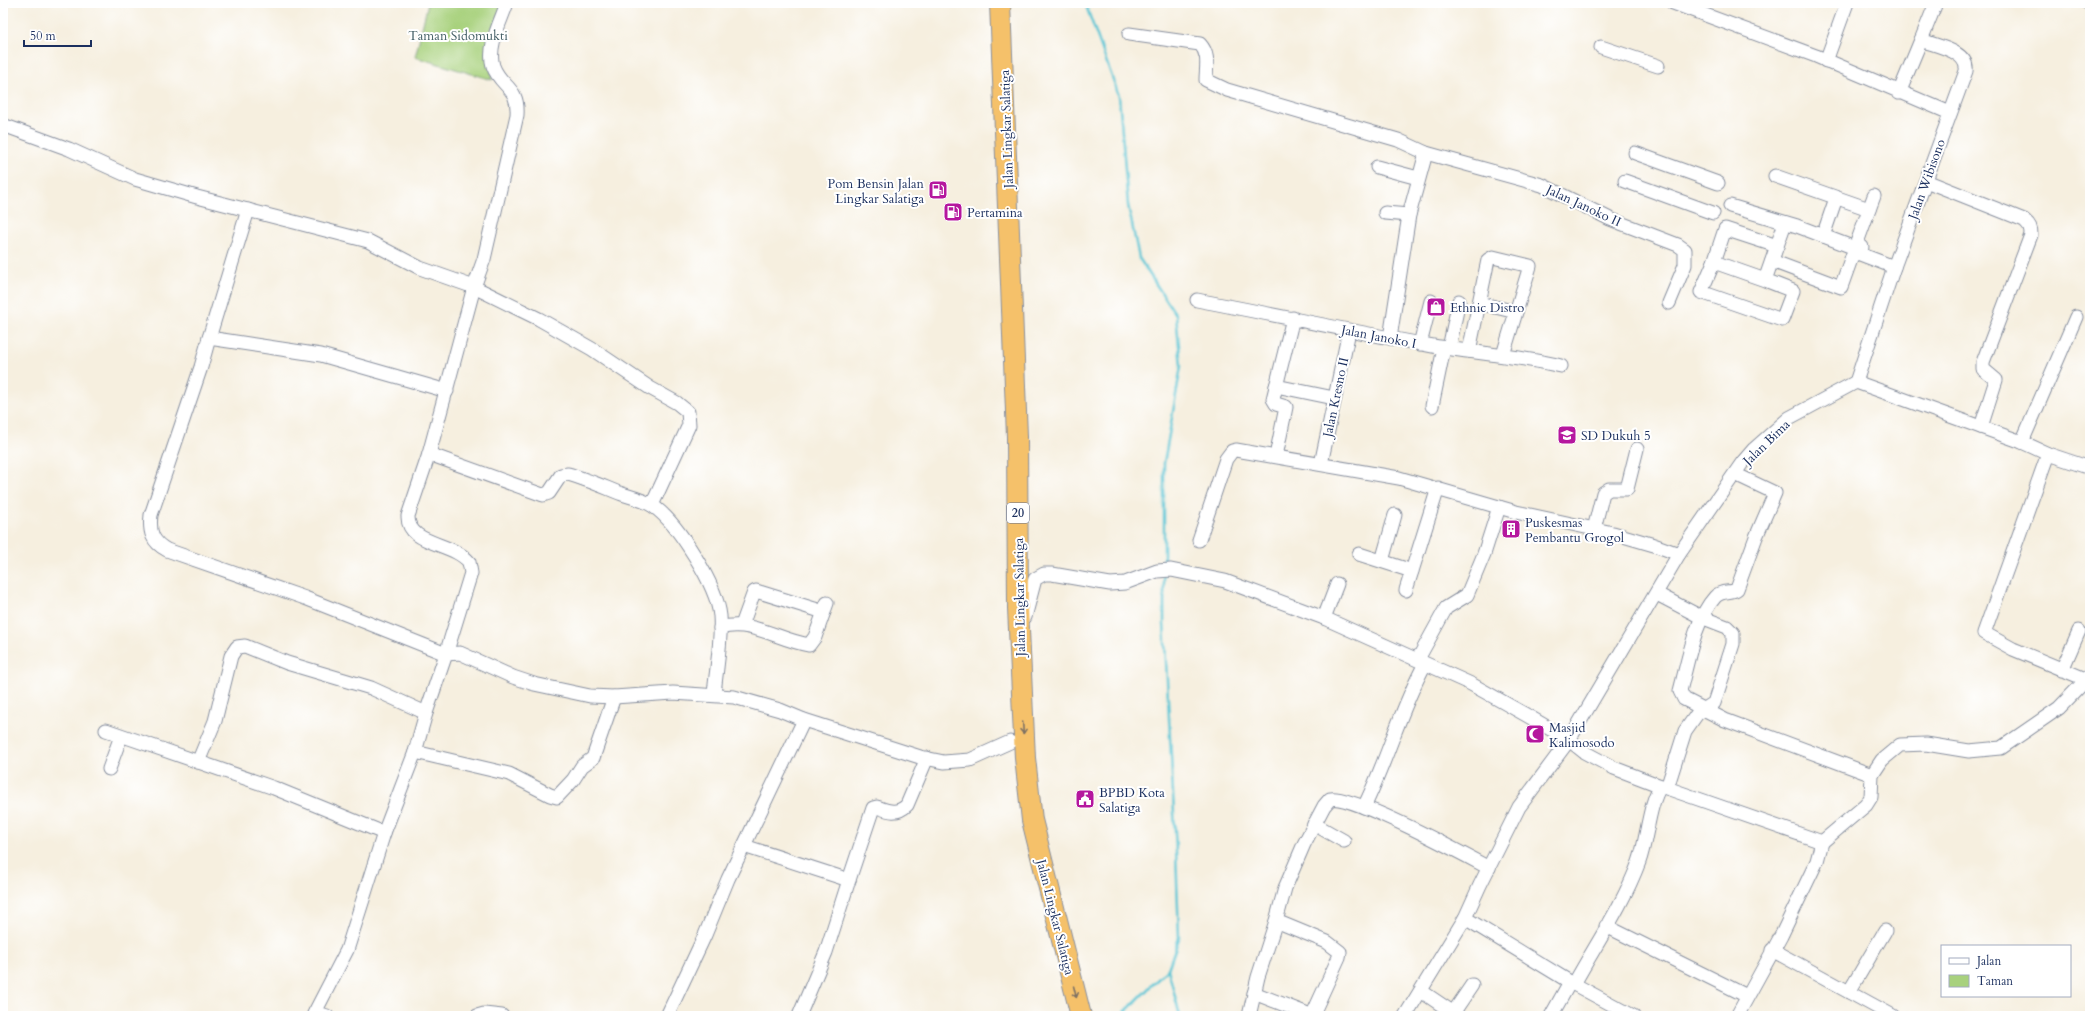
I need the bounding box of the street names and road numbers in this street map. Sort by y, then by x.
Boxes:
street label: Jalan Lingkar Salatiga [996,69,1018,191]
street label: Jalan Wibisono [1903,137,1950,224]
street label: Jalan Janoko II [1541,180,1624,231]
street label: Jalan Janoko I [1338,320,1418,353]
street label: Jalan Kresno II [1318,356,1353,441]
street label: Jalan Bima [1738,416,1794,471]
road number: 20 [1007,503,1029,523]
street label: Jalan Lingkar Salatiga [1010,537,1030,658]
street label: Jalan Lingkar Salatiga [1031,856,1078,977]

